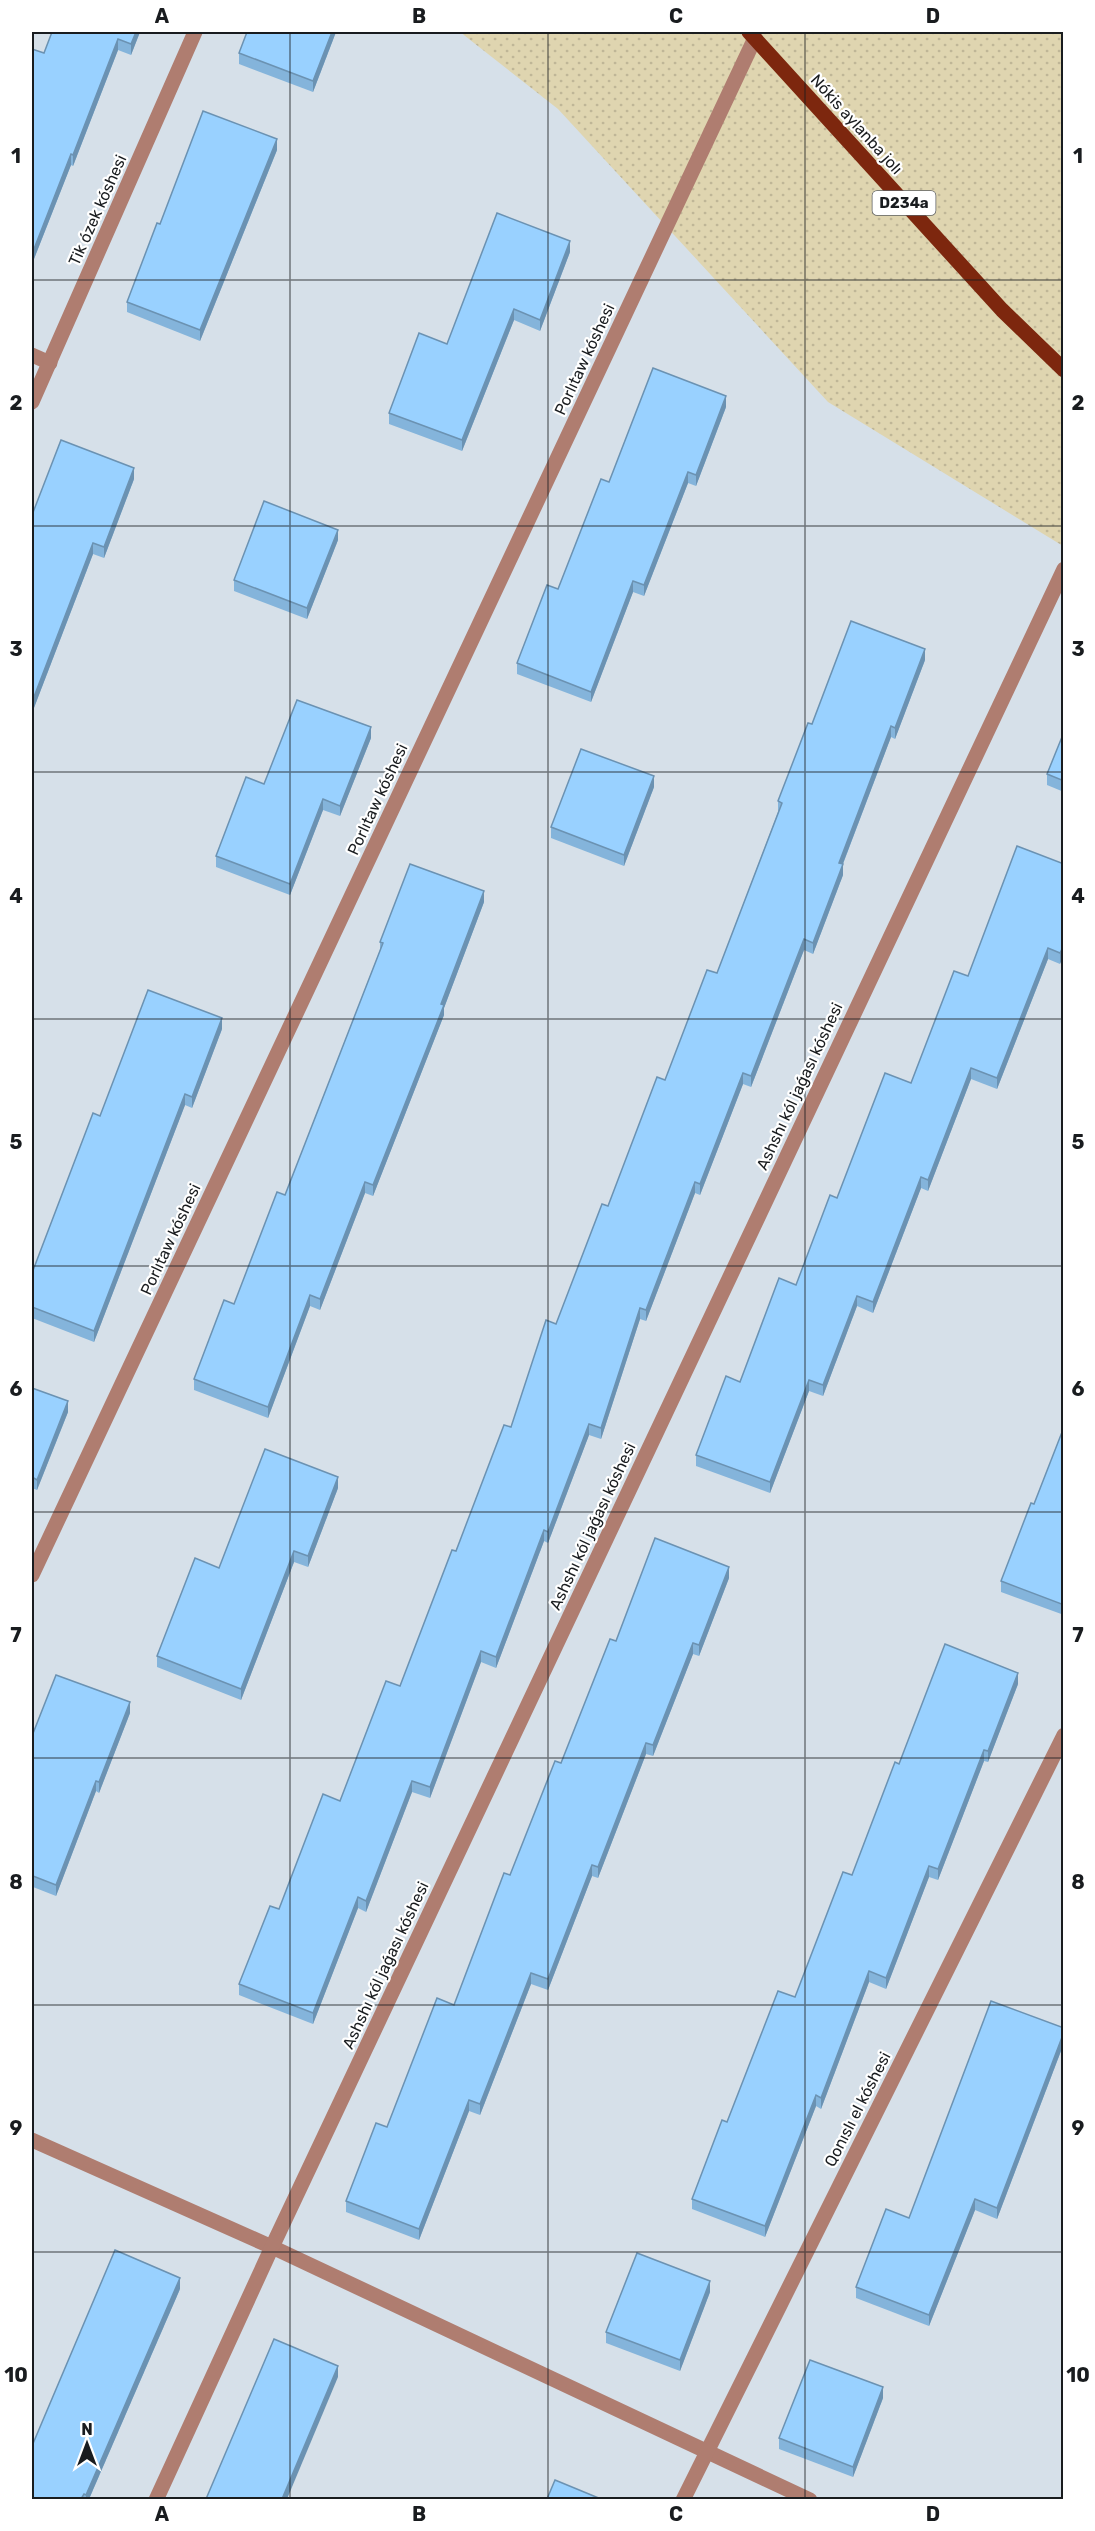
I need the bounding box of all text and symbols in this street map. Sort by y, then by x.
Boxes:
text: A [155,4,170,28]
text: B [412,4,426,28]
text: C [669,4,683,28]
text: D [926,4,940,28]
street label: Nókis aylanba jolı [807,71,906,178]
text: 1 [11,144,21,168]
text: 1 [1073,144,1083,168]
street label: Tik ózek kóshesi [65,152,130,269]
road number: D234a [872,191,936,215]
street label: Porlıtaw kóshesi [550,301,619,418]
text: 2 [10,391,23,415]
text: 2 [1072,391,1085,415]
text: 3 [9,637,23,661]
text: 3 [1071,637,1085,661]
street label: Porlıtaw kóshesi [343,741,412,858]
text: 4 [9,884,23,908]
text: 4 [1071,884,1085,908]
street label: Ashshı kól jaǵası kóshesi [752,1000,847,1173]
text: 5 [10,1130,23,1154]
text: 5 [1072,1130,1085,1154]
street label: Porlıtaw kóshesi [136,1181,205,1298]
text: 6 [9,1377,23,1401]
text: 6 [1071,1377,1085,1401]
street label: Ashshı kól jaǵası kóshesi [545,1440,640,1613]
text: 7 [10,1623,22,1647]
text: 7 [1072,1623,1084,1647]
text: 8 [9,1870,23,1894]
text: 8 [1071,1870,1085,1894]
street label: Ashshı kól jaǵası kóshesi [338,1879,433,2052]
street label: Qonıslı el kóshesi [820,2049,895,2170]
text: 9 [10,2116,23,2140]
text: 9 [1072,2116,1085,2140]
text: 10 [4,2363,28,2387]
text: 10 [1066,2363,1090,2387]
north arrow [57,2414,117,2474]
text: N [81,2420,93,2439]
text: A [155,2502,170,2526]
text: B [412,2502,426,2526]
text: C [669,2502,683,2526]
text: D [926,2502,940,2526]

